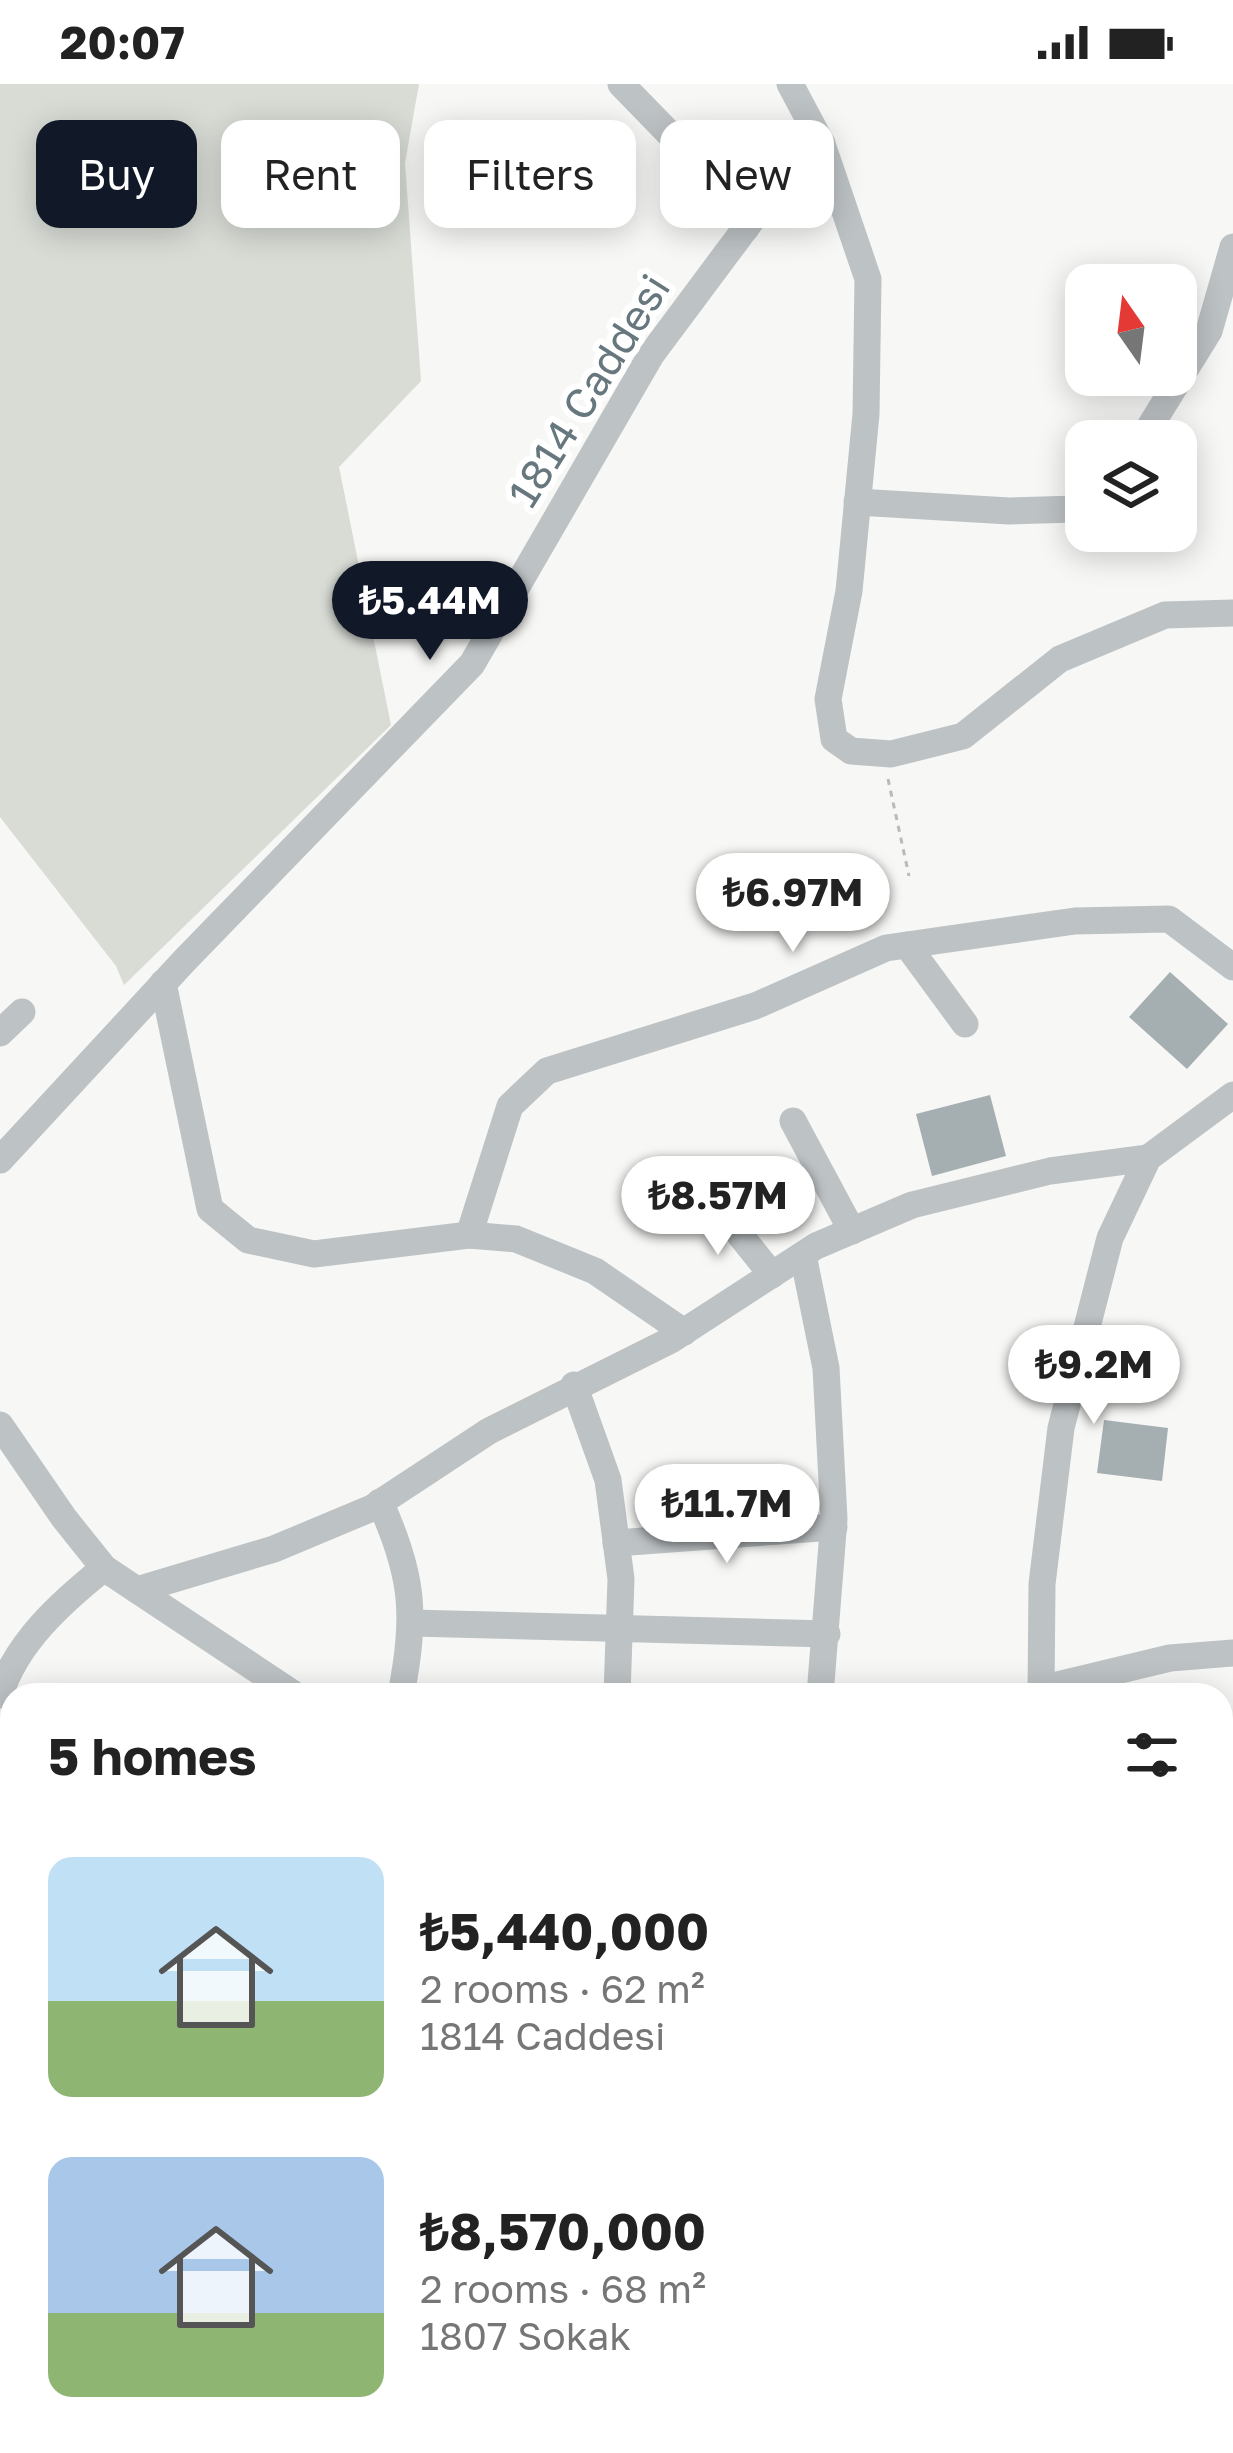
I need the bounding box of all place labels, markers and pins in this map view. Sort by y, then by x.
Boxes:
pin: ₺5.44M [332,561,528,663]
pin: ₺6.97M [695,853,891,955]
pin: ₺8.57M [620,1156,816,1258]
pin: ₺9.2M [1010,1325,1178,1427]
pin: ₺11.7M [629,1464,825,1566]

